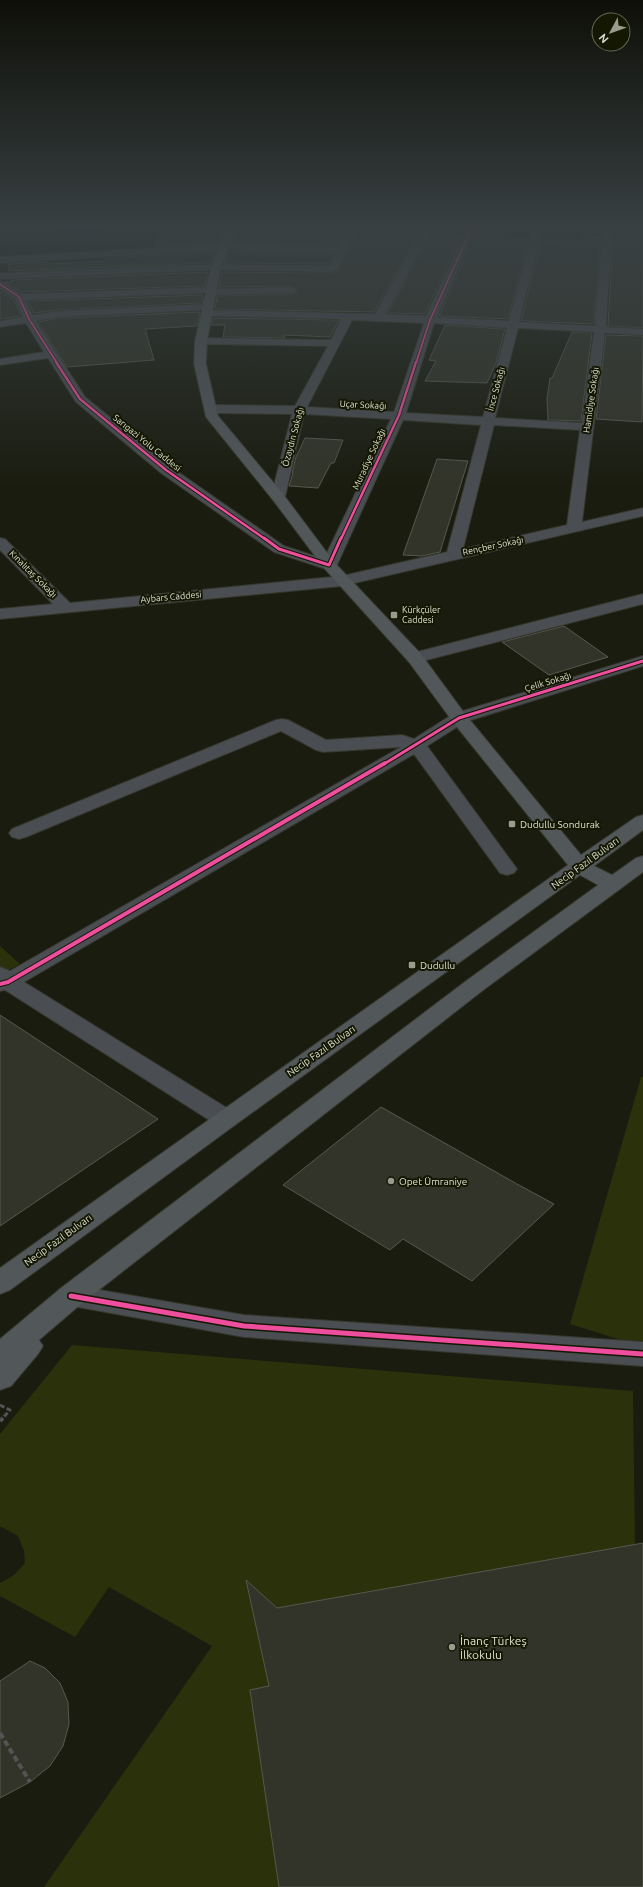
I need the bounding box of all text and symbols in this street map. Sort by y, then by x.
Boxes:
north arrow [591,12,631,52]
text: N [596,32,611,46]
street label: İnce Sokağı [485,366,507,412]
street label: Hamidiye Sokağı [581,367,601,433]
street label: Uçar Sokağı [339,399,387,411]
street label: Özaydın Sokağı [280,406,306,468]
street label: Sarıgazi Yolu Caddesi [111,413,183,473]
street label: Muradiye Sokağı [350,427,388,491]
street label: Rençber Sokağı [462,535,524,557]
street label: Kınalıtaş Sokağı [7,548,59,600]
street label: Aybars Caddesi [140,589,202,605]
place label: Kürkçüler Caddesi [402,605,441,625]
marker: Kürkçüler Caddesi [389,610,399,620]
street label: Çelik Sokağı [524,670,572,694]
marker: Dudullu Sondurak [507,819,517,829]
place label: Dudullu Sondurak [520,819,600,830]
street label: Necip Fazıl Bulvarı [549,835,621,891]
marker: Dudullu [407,960,417,970]
place label: Dudullu [420,960,455,971]
street label: Necip Fazıl Bulvarı [285,1023,357,1079]
marker: Opet Ümraniye [386,1176,396,1186]
place label: Opet Ümraniye [399,1176,467,1187]
street label: Necip Fazıl Bulvarı [22,1212,94,1268]
place label: İnanç Türkeş İlkokulu [460,1634,527,1661]
marker: İnanç Türkeş İlkokulu [447,1642,457,1652]

